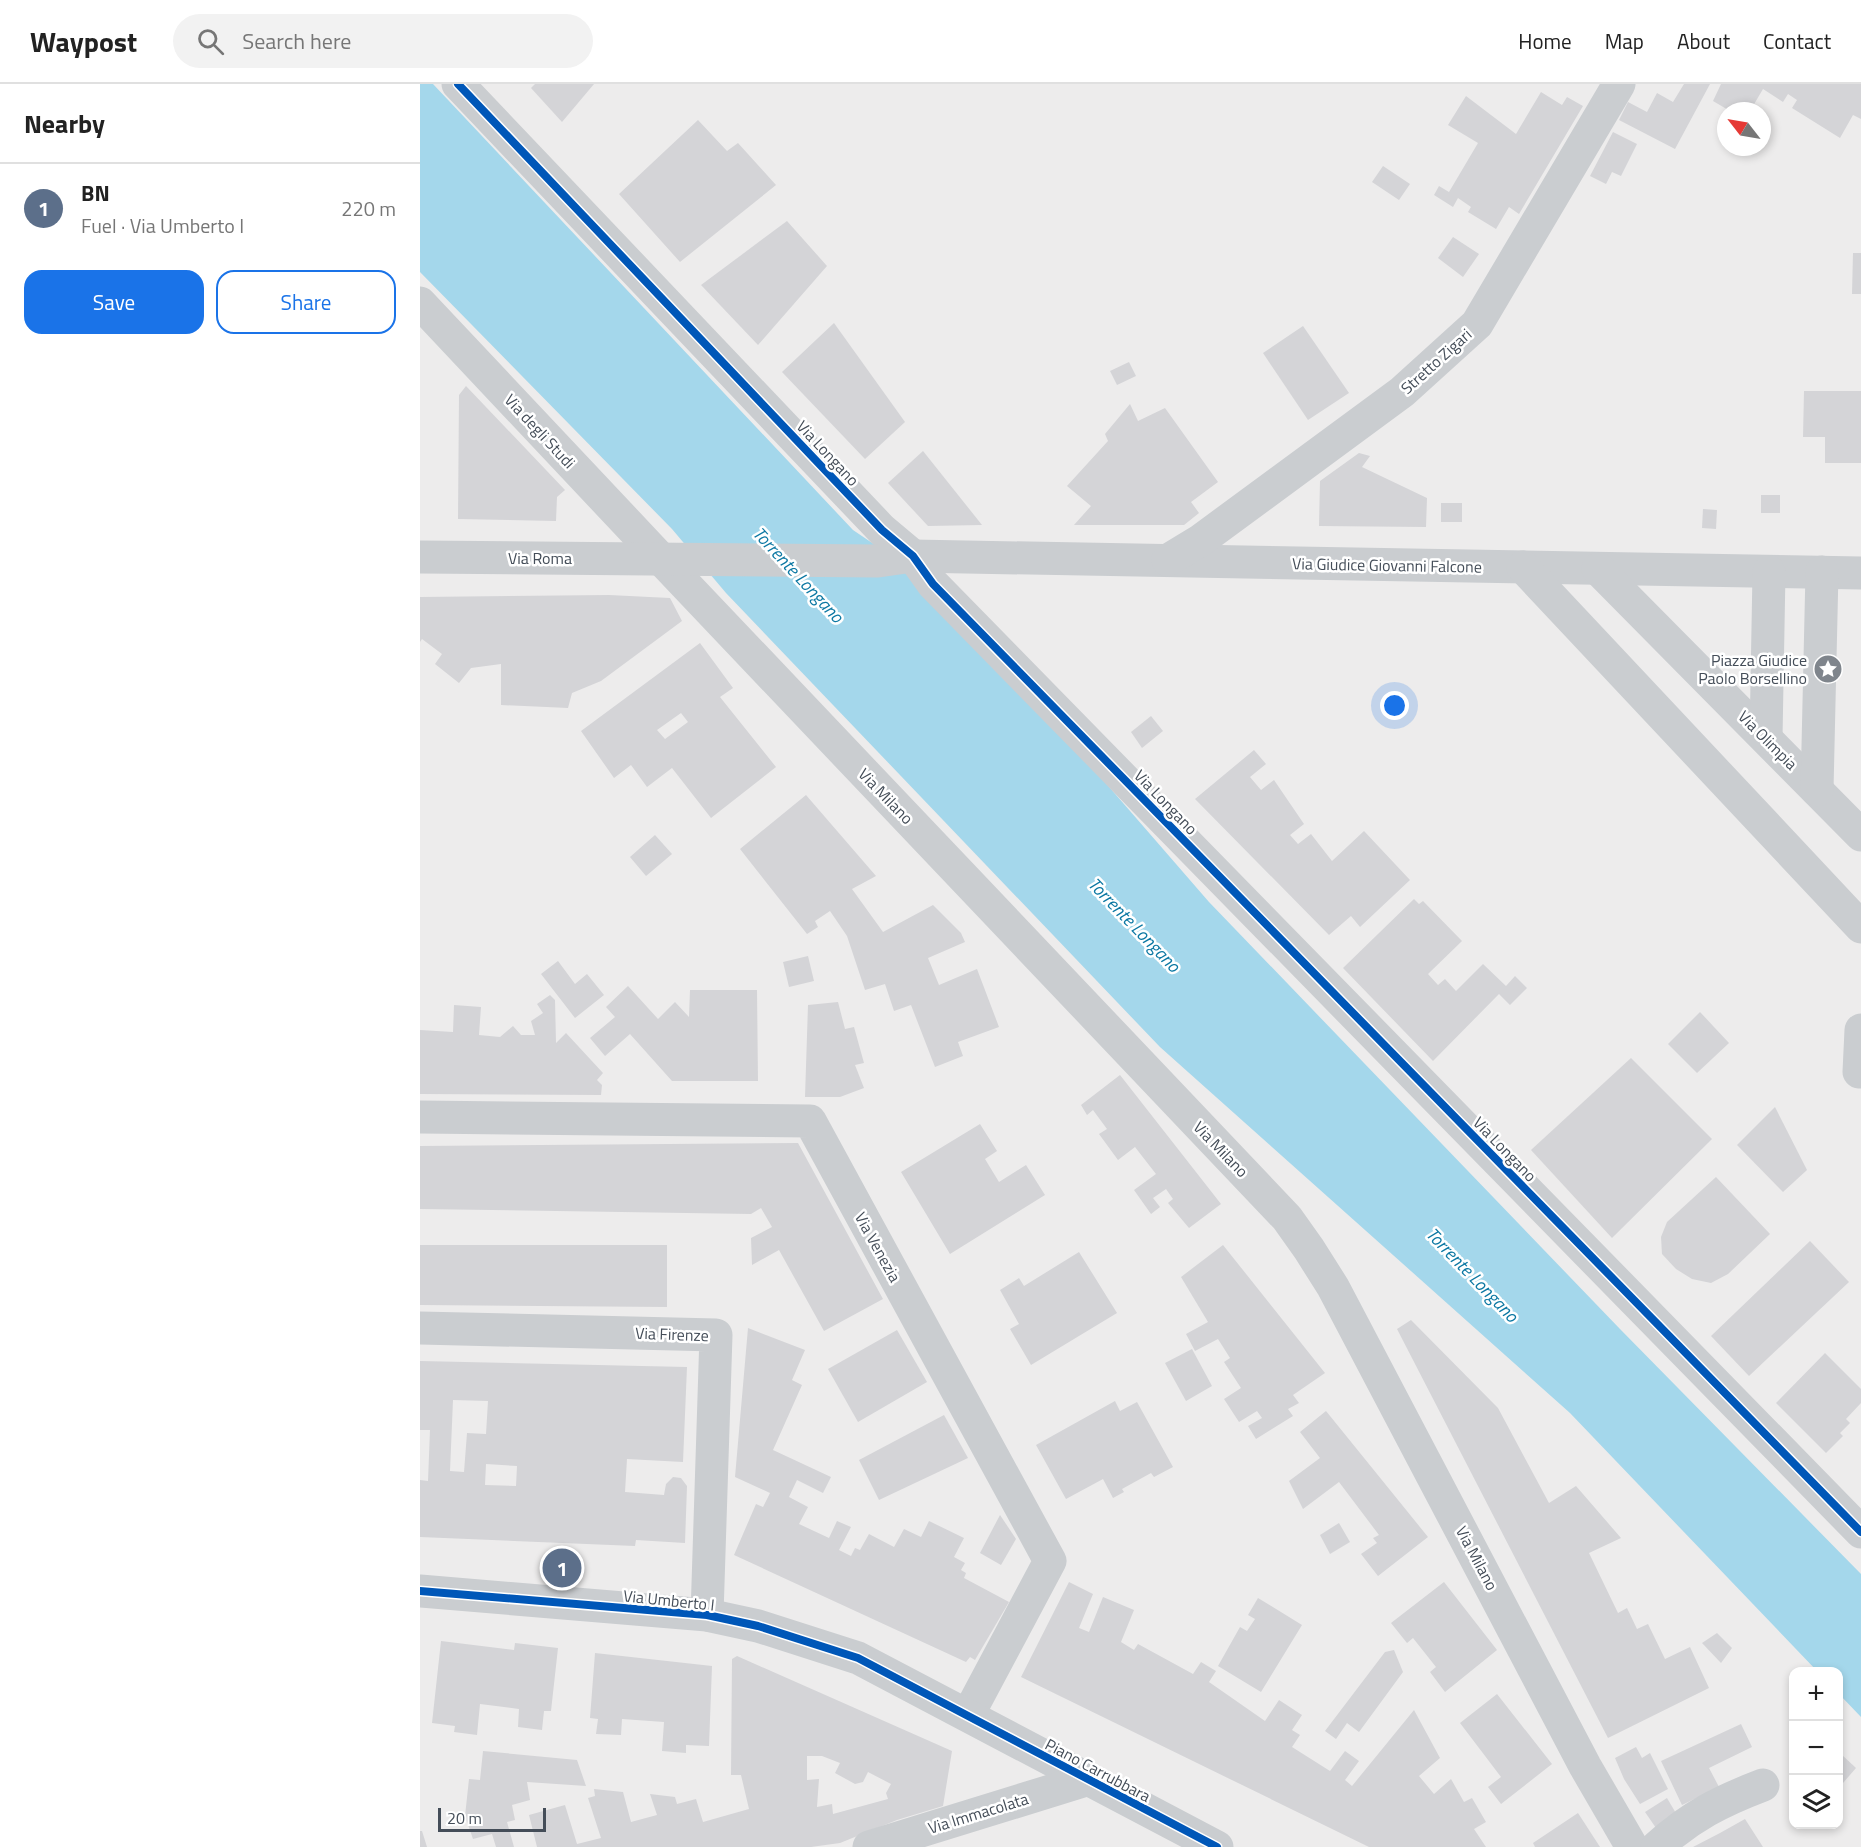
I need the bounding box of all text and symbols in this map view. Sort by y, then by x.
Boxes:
search box [173,14,593,68]
text: Waypost [30,20,137,63]
text: Search here [242,24,351,58]
icon: search [194,25,227,58]
text: Home [1518,25,1572,57]
text: Map [1605,25,1644,57]
text: About [1677,25,1730,57]
text: Contact [1763,25,1831,57]
north arrow [1717,102,1771,156]
text: Nearby [24,104,105,143]
text: BN [81,176,110,210]
text: 1 [38,193,49,224]
text: 220 m [341,193,396,224]
text: Fuel · Via Umberto I [81,210,244,241]
button: Save [24,270,204,334]
button: Share [216,270,396,334]
street label: Stretto Zigari [1395,323,1477,399]
street label: Via degli Studi [499,388,581,474]
street label: Via Longano [791,415,865,491]
water label: Torrente Longano [747,520,851,630]
street label: Via Roma [508,546,572,570]
street label: Via Giudice Giovanni Falcone [1292,551,1482,579]
place label: Piazza Giudice Paolo Borsellino [1698,648,1807,690]
place icon: Piazza Giudice Paolo Borsellino [1812,653,1844,685]
your location [1380,691,1409,720]
street label: Via Olimpia [1733,705,1803,775]
street label: Via Milano [853,762,919,830]
street label: Via Longano [1129,764,1203,840]
water label: Torrente Longano [1082,871,1188,979]
street label: Via Longano [1468,1111,1542,1187]
street label: Via Milano [1188,1115,1254,1183]
street label: Via Venezia [849,1208,907,1286]
water label: Torrente Longano [1420,1221,1526,1329]
street label: Via Firenze [635,1321,709,1347]
street label: Via Milano [1450,1521,1504,1595]
pin: 1 [542,1546,582,1590]
street label: Via Umberto I [622,1583,716,1617]
map controls [1789,1667,1843,1829]
button: + [1789,1667,1843,1721]
button: − [1789,1721,1843,1775]
street label: Piano Carrubbara [1041,1732,1155,1808]
button: layers [1789,1775,1843,1829]
street label: Via Immacolata [925,1786,1031,1840]
scale bar [438,1805,546,1832]
text: 20 m [447,1806,482,1830]

